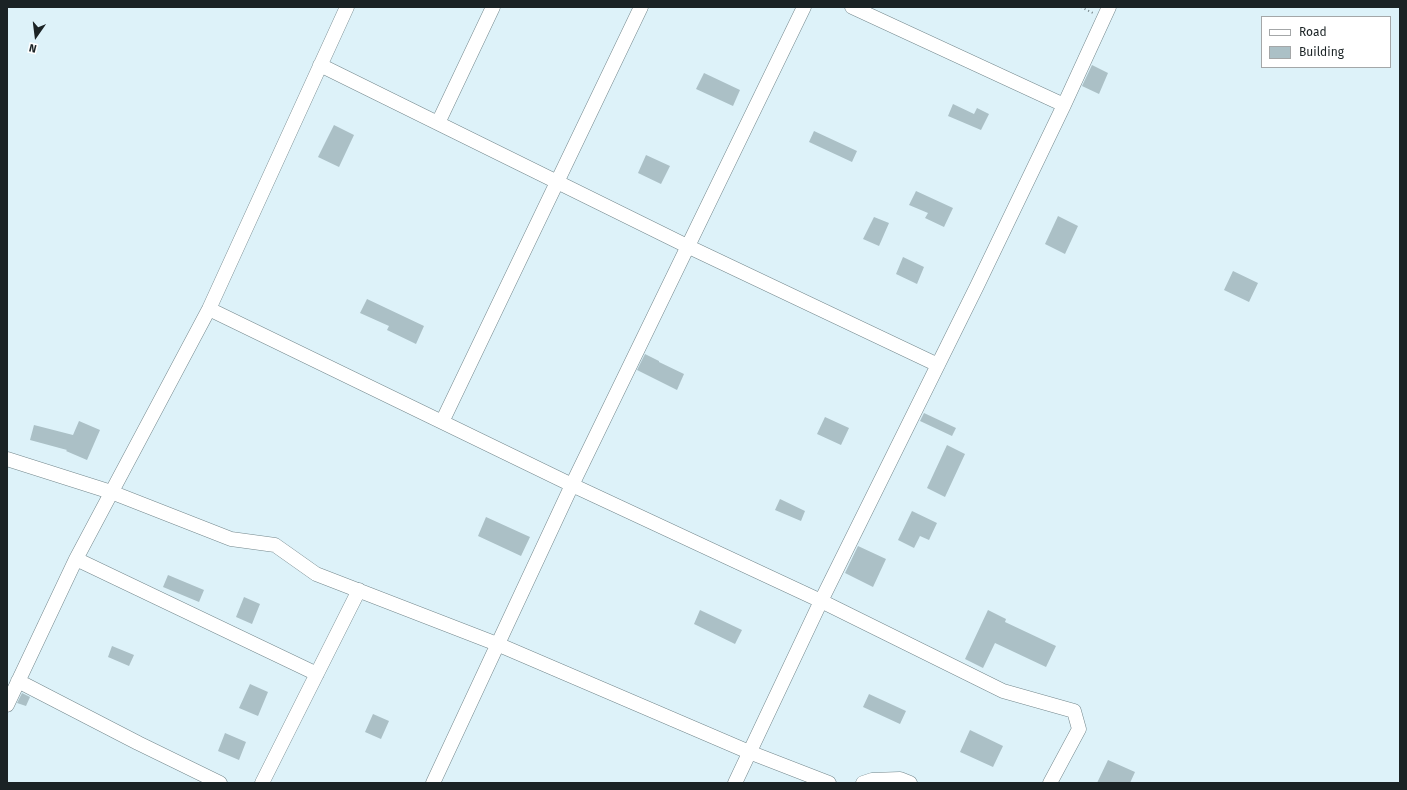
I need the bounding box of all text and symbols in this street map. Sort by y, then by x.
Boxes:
north arrow [16,16,56,56]
legend [1261,16,1391,68]
text: Road [1299,25,1327,39]
text: N [28,41,38,55]
text: Building [1299,45,1344,59]

